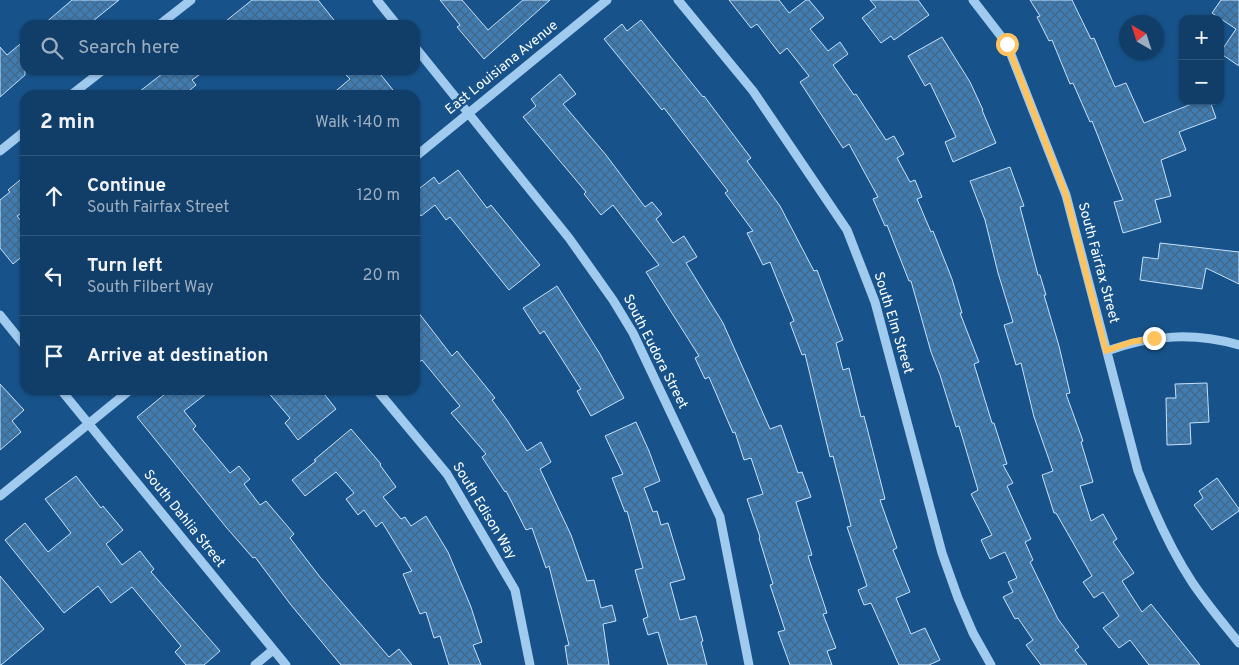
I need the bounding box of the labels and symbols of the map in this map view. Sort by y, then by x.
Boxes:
north arrow [1119,15,1164,60]
street label: East Louisiana Avenue [442,17,562,119]
route start [996,33,1019,56]
street label: South Fairfax Street [1074,201,1122,325]
street label: South Elm Street [869,270,917,376]
street label: South Eudora Street [619,292,691,412]
route end [1143,327,1166,350]
street label: South Edison Way [448,459,520,563]
street label: South Dahlia Street [139,467,229,571]

